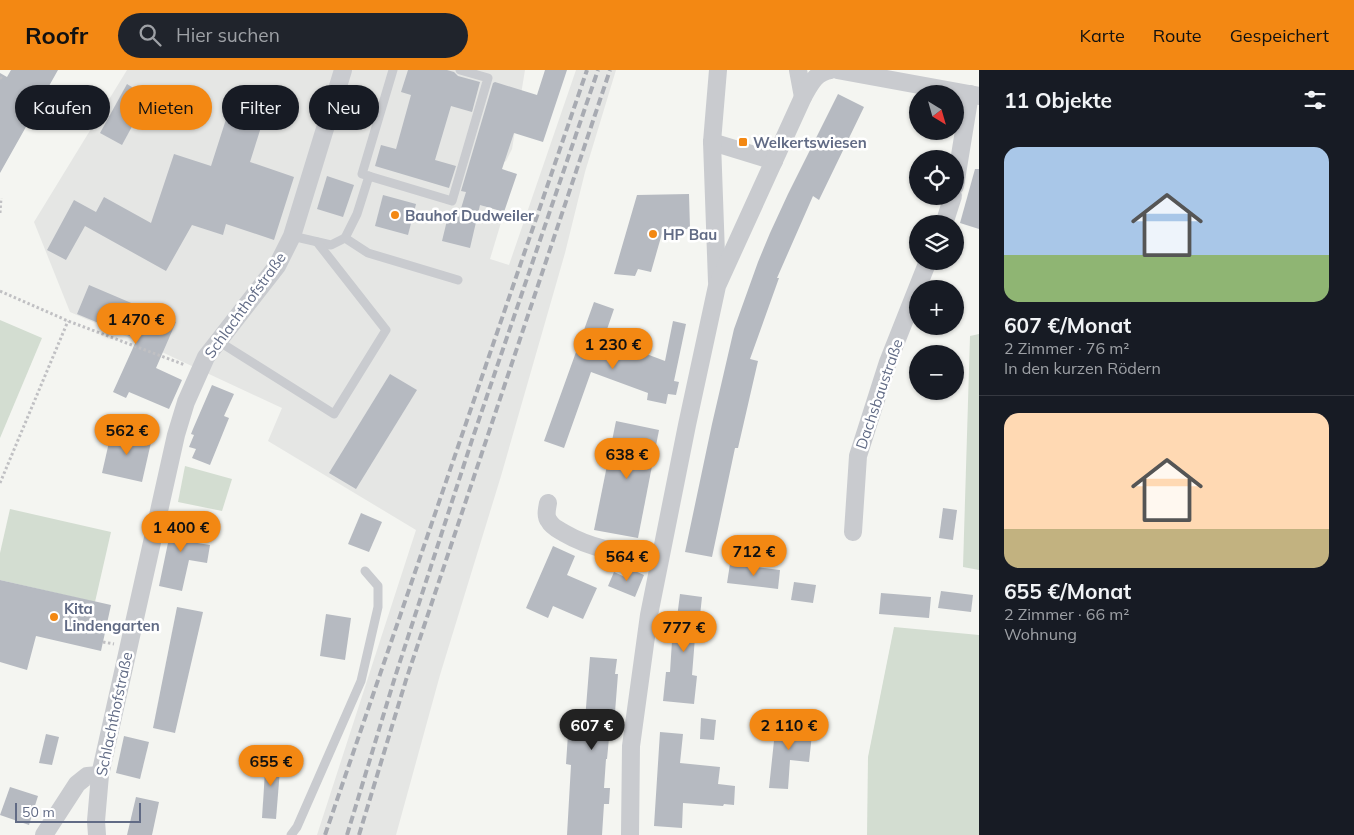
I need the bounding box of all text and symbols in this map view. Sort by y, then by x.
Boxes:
search box [118,13,468,58]
text: Roofr [25,20,88,50]
icon: search [136,21,164,49]
text: Hier suchen [176,23,280,47]
text: Karte [1080,24,1125,47]
text: Route [1153,24,1202,47]
text: Gespeichert [1230,24,1329,47]
chip: Kaufen [15,85,110,130]
chip: Mieten [120,85,212,130]
chip: Filter [222,85,299,130]
chip: Neu [309,85,379,130]
north arrow [909,85,964,140]
map controls [909,85,964,400]
icon: filters [1301,86,1329,114]
text: 11 Objekte [1004,87,1112,113]
place label: Welkertswiesen [753,133,867,152]
marker: Welkertswiesen [737,136,749,148]
button: locate [909,150,964,205]
icon: home [1122,180,1212,270]
place label: Bauhof Dudweiler [405,206,534,225]
marker: Bauhof Dudweiler [389,209,401,221]
button: layers [909,215,964,270]
place label: HP Bau [663,225,717,244]
marker: HP Bau [647,228,659,240]
street label: Schlachthofstraße [200,248,290,362]
button: + [909,280,964,335]
pin: 1 470 € [90,302,182,345]
text: 1 470 € [108,309,164,329]
text: 607 €/Monat [1004,312,1131,338]
pin: 1 230 € [567,328,659,370]
text: 1 230 € [585,334,641,354]
street label: Dachsbaustraße [851,336,907,452]
text: 2 Zimmer · 76 m² [1004,338,1129,358]
button: − [909,345,964,400]
text: In den kurzen Rödern [1004,358,1161,378]
pin: 562 € [92,414,162,456]
text: 562 € [106,420,148,440]
pin: 638 € [592,438,662,480]
text: 638 € [606,444,648,464]
icon: home [1122,445,1212,535]
pin: 1 400 € [135,510,227,553]
text: 1 400 € [153,517,209,537]
pin: 712 € [719,534,789,577]
pin: 564 € [592,540,662,582]
text: 712 € [733,541,775,561]
text: 564 € [606,546,648,566]
text: 655 €/Monat [1004,578,1131,604]
place label: Kita Lindengarten [64,599,160,635]
text: 2 Zimmer · 66 m² [1004,604,1129,624]
pin: 777 € [649,610,719,653]
marker: Kita Lindengarten [48,611,60,623]
text: 777 € [663,617,705,637]
text: Wohnung [1004,624,1077,644]
street label: Schlachthofstraße [92,650,136,778]
pin: 607 € [557,708,627,751]
pin: 2 110 € [743,708,835,751]
text: 607 € [571,715,613,735]
text: 2 110 € [761,715,817,735]
pin: 655 € [236,744,306,787]
text: 655 € [250,751,292,771]
scale bar [15,800,141,823]
text: 50 m [22,803,55,821]

